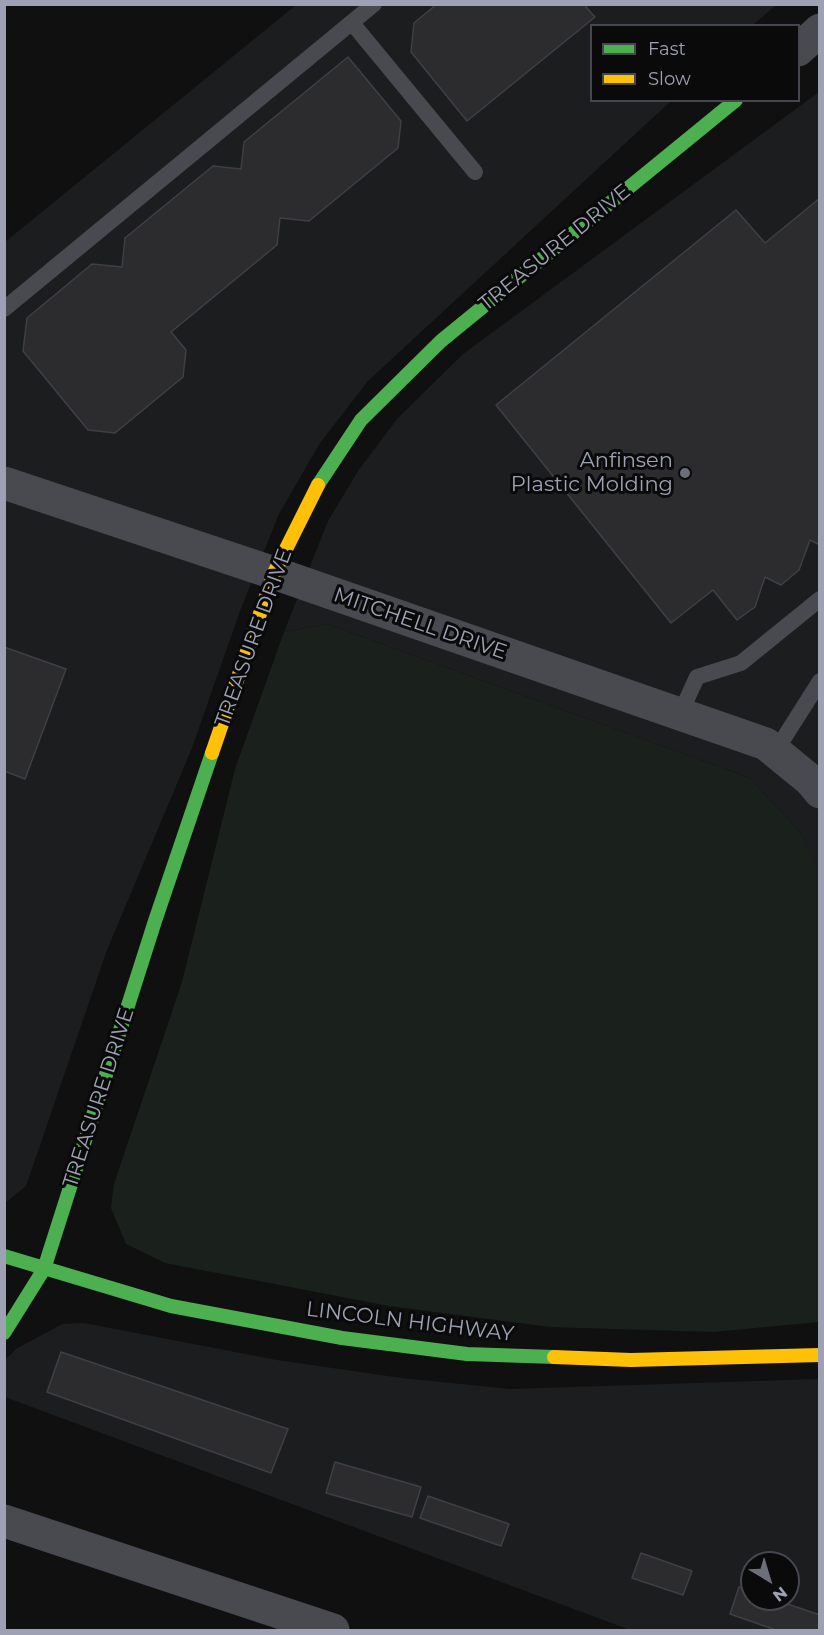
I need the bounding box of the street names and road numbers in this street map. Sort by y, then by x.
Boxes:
street label: TREASURE DRIVE [474,179,636,317]
street label: TREASURE DRIVE [210,546,298,730]
street label: MITCHELL DRIVE [330,583,510,665]
street label: TREASURE DRIVE [58,1005,140,1191]
street label: LINCOLN HIGHWAY [305,1297,515,1347]

